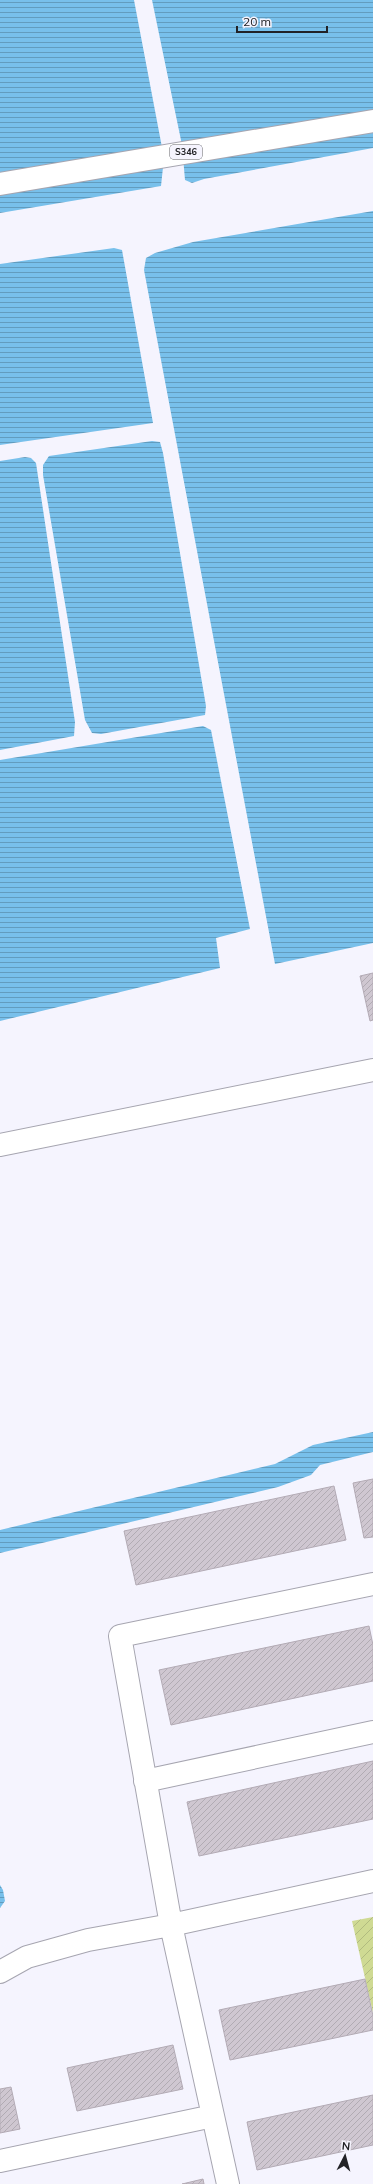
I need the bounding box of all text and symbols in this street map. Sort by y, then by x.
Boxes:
scale bar [237,8,327,34]
text: 20 m [243,14,271,29]
road number: S346 [170,145,202,159]
north arrow [325,2136,365,2176]
text: N [341,2139,351,2153]

